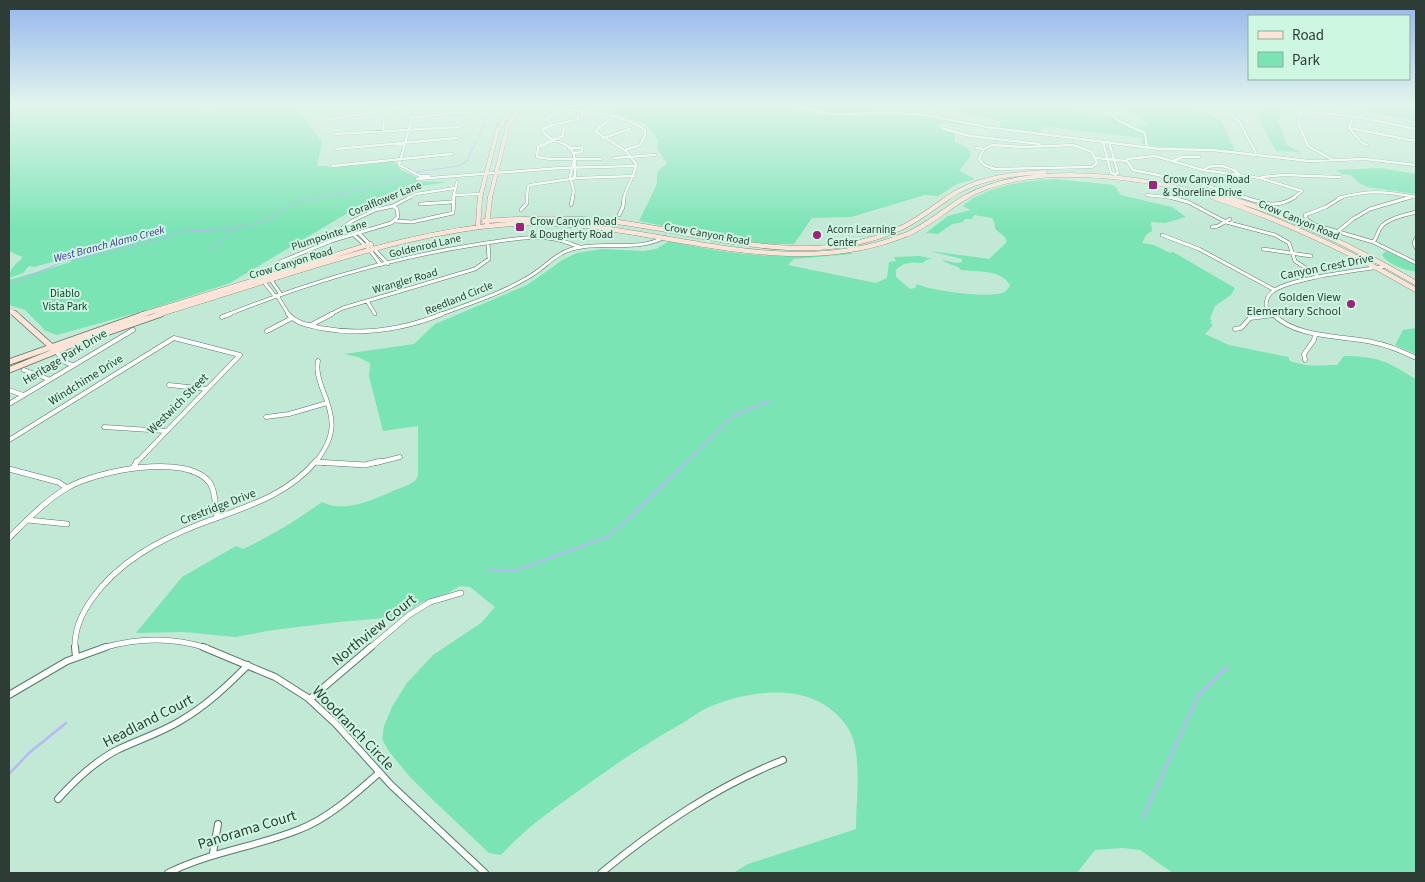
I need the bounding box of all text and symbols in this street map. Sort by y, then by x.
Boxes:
legend [1248,15,1410,80]
text: Road [1292,25,1324,46]
text: Park [1292,50,1321,71]
place label: Crow Canyon Road & Shoreline Drive [1163,172,1250,200]
street label: Coralflower Lane [346,177,424,221]
marker: Crow Canyon Road & Shoreline Drive [1147,179,1159,191]
street label: Crow Canyon Road [1256,196,1342,244]
place label: Crow Canyon Road & Dougherty Road [530,214,617,242]
street label: Plumpointe Lane [289,216,369,254]
street label: Crow Canyon Road [663,219,751,249]
marker: Crow Canyon Road & Dougherty Road [514,221,526,233]
water label: West Branch Alamo Creek [52,222,167,266]
place label: Acorn Learning Center [827,222,896,250]
marker: Acorn Learning Center [811,229,823,241]
street label: Goldenrod Lane [388,230,463,262]
street label: Crow Canyon Road [247,243,335,283]
street label: Canyon Crest Drive [1279,250,1375,284]
street label: Wrangler Road [371,265,439,297]
street label: Reedland Circle [423,277,496,318]
park label: Diablo Vista Park [43,286,88,314]
place label: Golden View Elementary School [1246,289,1341,320]
marker: Golden View Elementary School [1345,298,1357,310]
street label: Heritage Park Drive [20,325,110,389]
street label: Windchime Drive [46,350,127,410]
street label: Westwich Street [144,370,212,438]
street label: Crestridge Drive [178,485,258,529]
street label: Northview Court [327,589,421,671]
street label: Woodranch Circle [307,681,399,775]
street label: Headland Court [99,689,197,753]
street label: Panorama Court [195,805,299,855]

